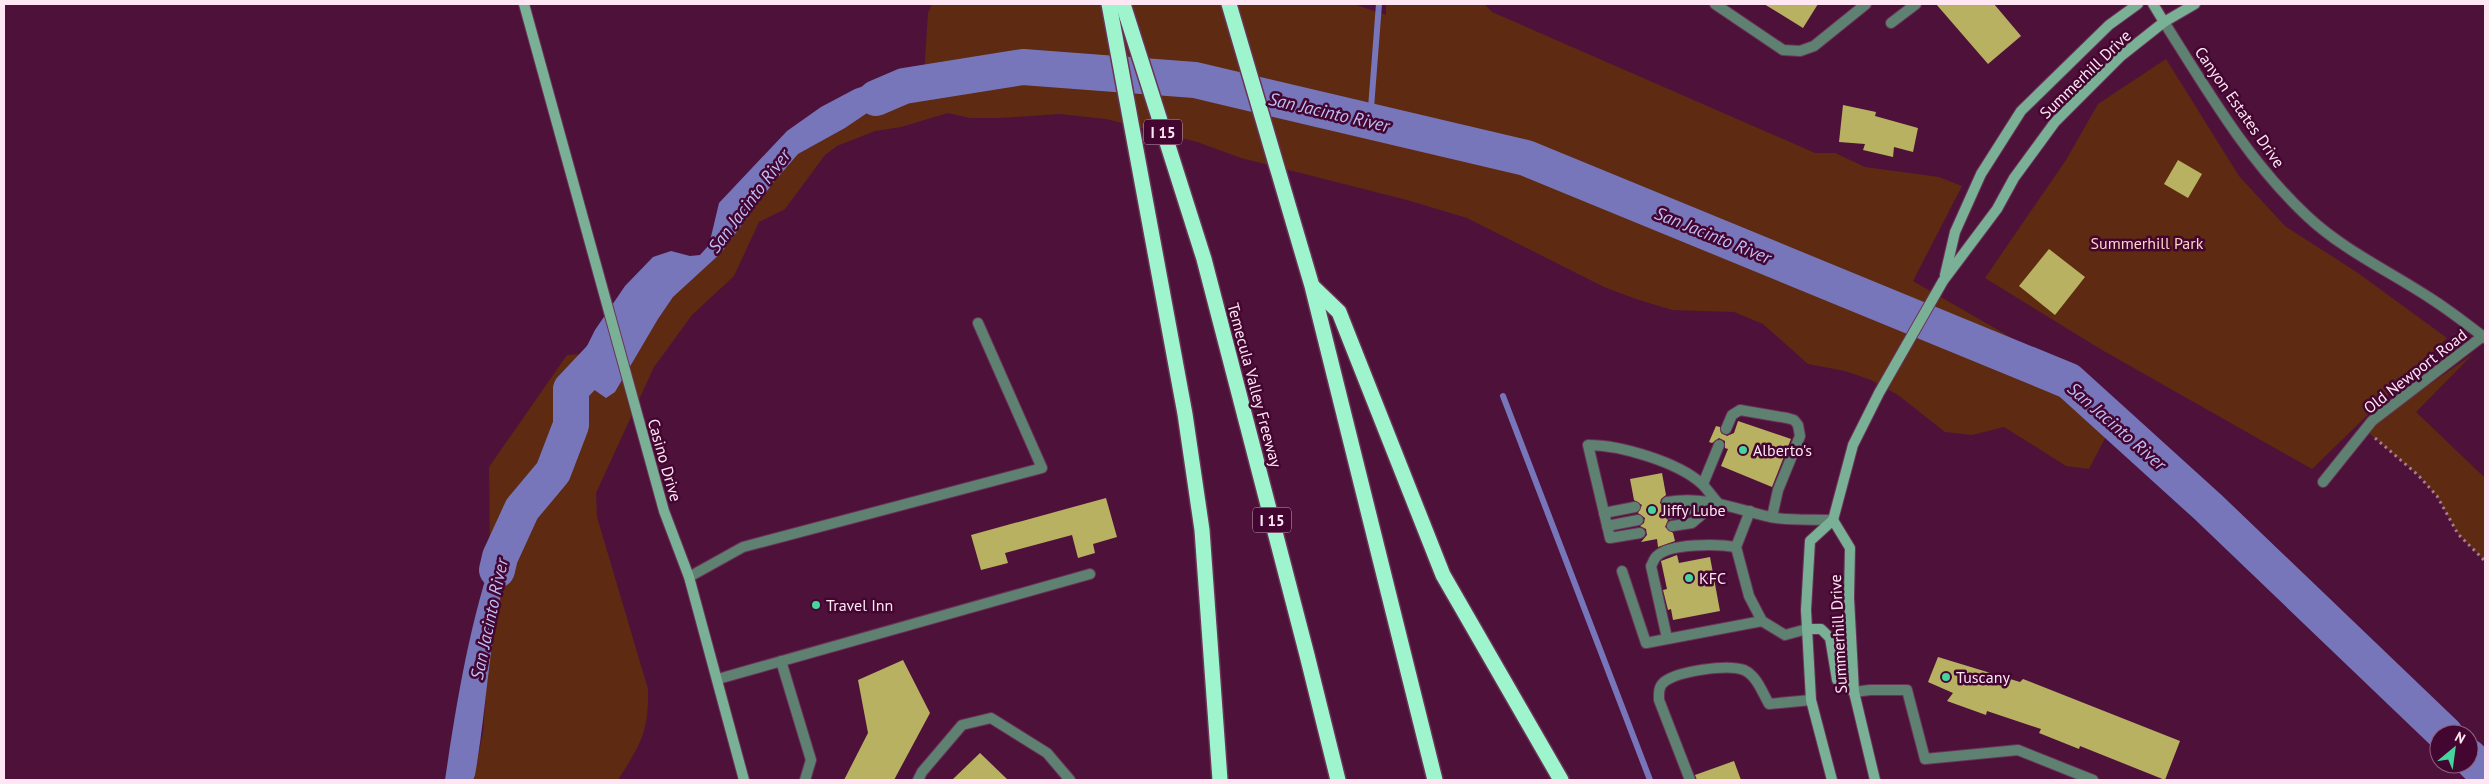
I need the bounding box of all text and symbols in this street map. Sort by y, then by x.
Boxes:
street label: Summerhill Drive [2035,25,2135,123]
street label: Canyon Estates Drive [2191,43,2289,171]
water label: San Jacinto River [1266,87,1393,137]
road number: I 15 [1144,120,1182,144]
water label: San Jacinto River [703,144,796,257]
water label: San Jacinto River [1651,201,1776,269]
park label: Summerhill Park [2091,233,2204,253]
street label: Temecula Valley Freeway [1223,301,1287,470]
street label: Old Newport Road [2359,324,2471,418]
water label: San Jacinto River [2063,377,2172,476]
street label: Casino Drive [644,416,686,504]
place label: Alberto's [1753,440,1812,460]
marker: Alberto's [1737,444,1749,456]
place label: Jiffy Lube [1661,500,1726,520]
marker: Jiffy Lube [1646,504,1658,516]
road number: I 15 [1253,508,1291,532]
water label: San Jacinto River [465,555,513,682]
place label: KFC [1699,568,1726,588]
marker: KFC [1683,572,1695,584]
street label: Summerhill Drive [1825,574,1851,694]
place label: Travel Inn [826,595,893,615]
marker: Travel Inn [810,599,822,611]
place label: Tuscany [1956,667,2010,687]
marker: Tuscany [1940,671,1952,683]
north arrow [2429,724,2479,774]
text: N [2452,728,2469,748]

